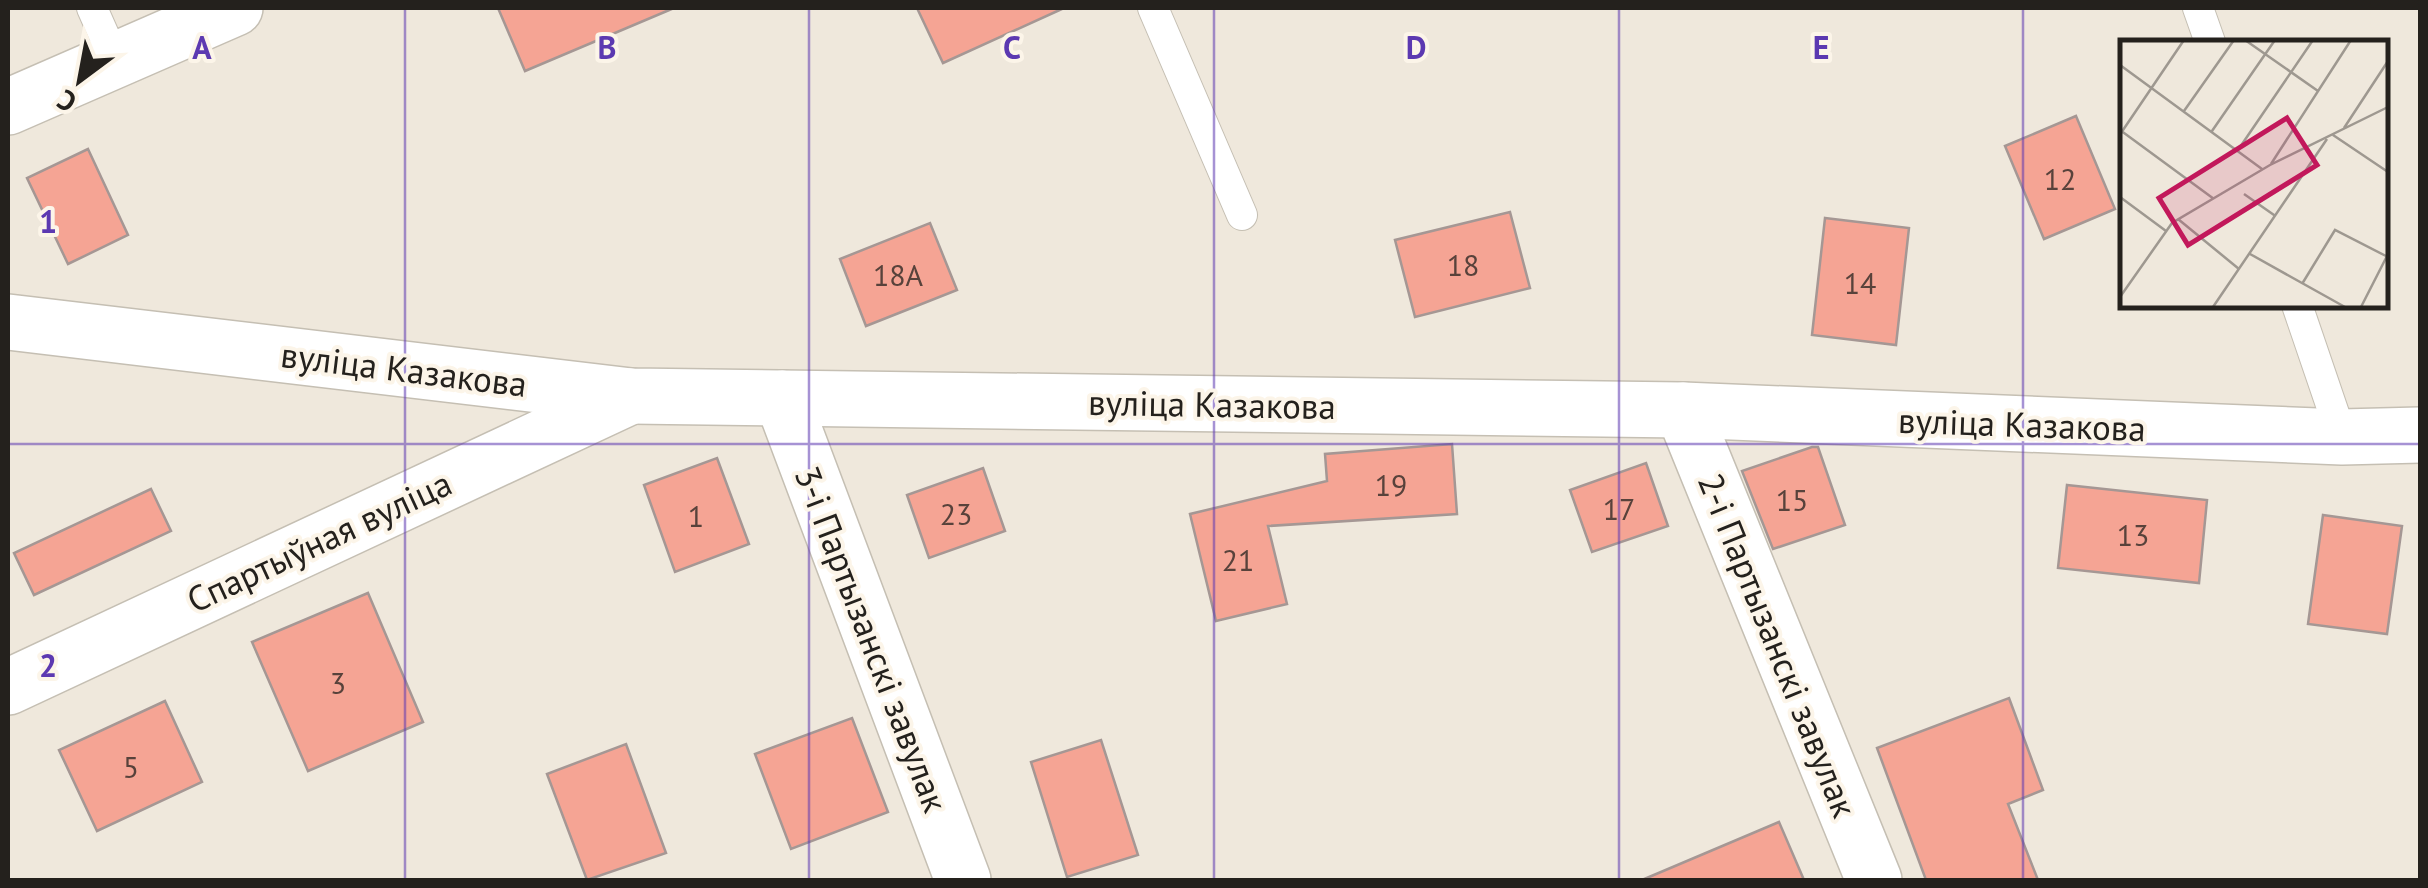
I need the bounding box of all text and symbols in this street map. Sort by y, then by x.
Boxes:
text: A [192,26,212,68]
text: B [598,26,616,68]
text: C [1003,26,1021,68]
text: D [1406,26,1426,68]
text: E [1813,26,1829,68]
north arrow [30,30,130,130]
inset map [2120,40,2388,308]
text: С [50,82,83,121]
house number: 12 [2044,159,2076,198]
text: 1 [39,200,57,242]
house number: 18 [1447,245,1479,284]
house number: 18А [873,255,924,294]
house number: 14 [1844,263,1876,302]
street label: вуліца Казакова [278,331,530,407]
street label: вуліца Казакова [1088,379,1336,429]
street label: вуліца Казакова [1897,397,2147,451]
street label: 3-і Партызанскі завулак [785,459,959,819]
street label: Спартыўная вуліца [179,460,459,622]
house number: 19 [1375,465,1407,504]
street label: 2-і Партызанскі завулак [1688,466,1868,824]
house number: 15 [1776,480,1808,519]
house number: 17 [1603,489,1635,528]
house number: 23 [940,494,972,533]
house number: 1 [688,496,704,535]
house number: 13 [2117,515,2149,554]
house number: 21 [1222,540,1254,579]
text: 2 [39,644,57,686]
house number: 3 [330,663,346,702]
house number: 5 [123,747,139,786]

